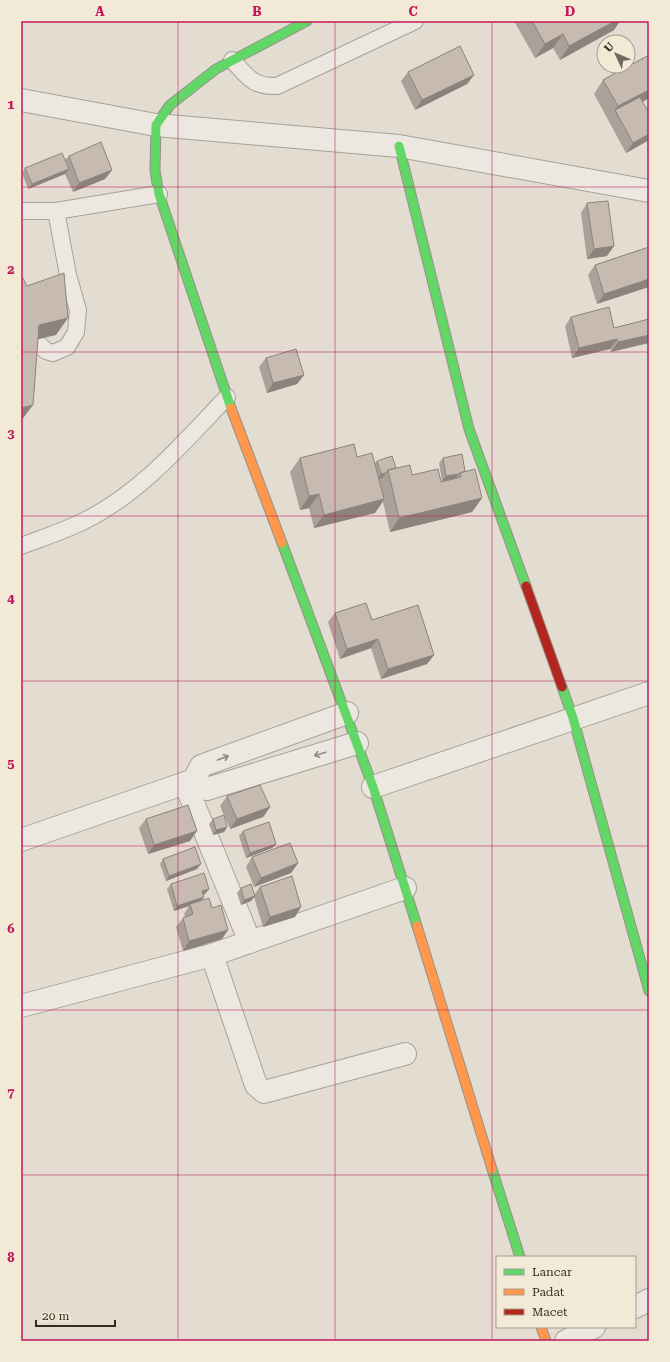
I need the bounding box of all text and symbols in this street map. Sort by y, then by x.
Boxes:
text: A [95,4,105,19]
text: B [252,4,262,19]
text: C [408,4,418,19]
text: D [565,4,575,19]
north arrow [596,34,636,74]
text: U [602,39,617,55]
text: 1 [7,97,15,112]
text: 2 [7,262,15,277]
text: 3 [7,426,15,441]
text: 4 [7,591,15,606]
one-way arrow [314,751,327,758]
one-way arrow [217,754,229,762]
text: 5 [7,756,15,771]
text: 6 [7,921,15,936]
text: 7 [7,1085,15,1100]
text: 8 [7,1250,15,1265]
legend [496,1256,636,1328]
text: Lancar [532,1265,572,1279]
text: Padat [532,1285,565,1299]
scale bar [36,1302,115,1328]
text: Macet [532,1305,568,1319]
text: 20 m [42,1309,69,1323]

